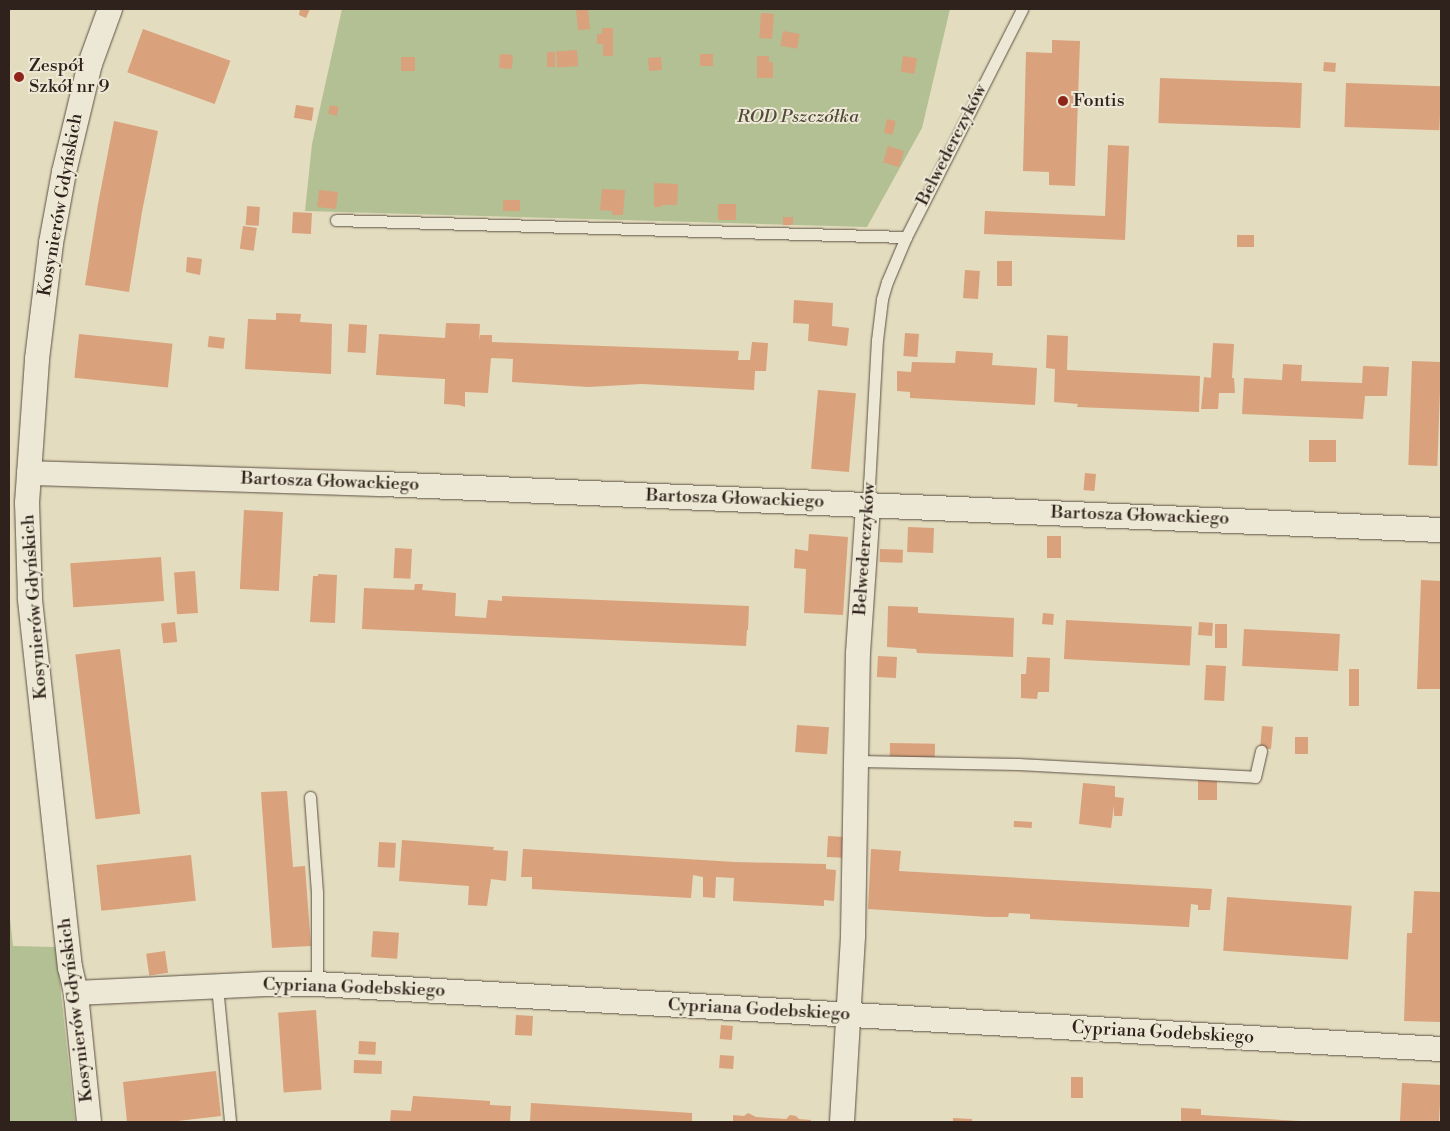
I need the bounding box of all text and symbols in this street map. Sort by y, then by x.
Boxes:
place label: Zespół Szkół nr 9 [29,56,109,98]
marker: Zespół Szkół nr 9 [13,71,25,83]
street label: Belwederczyków [912,81,992,209]
place label: Fontis [1073,90,1125,112]
marker: Fontis [1057,95,1069,107]
park label: ROD Pszczółka [737,106,859,128]
street label: Kosynierów Gdyńskich [34,112,88,298]
street label: Bartosza Głowackiego [240,468,420,496]
street label: Belwederczyków [850,482,880,616]
street label: Bartosza Głowackiego [645,485,825,513]
street label: Bartosza Głowackiego [1050,502,1230,530]
street label: Kosynierów Gdyńskich [18,514,52,700]
street label: Kosynierów Gdyńskich [54,917,98,1103]
street label: Cypriana Godebskiego [262,974,446,1002]
street label: Cypriana Godebskiego [667,994,851,1026]
street label: Cypriana Godebskiego [1071,1017,1255,1049]

